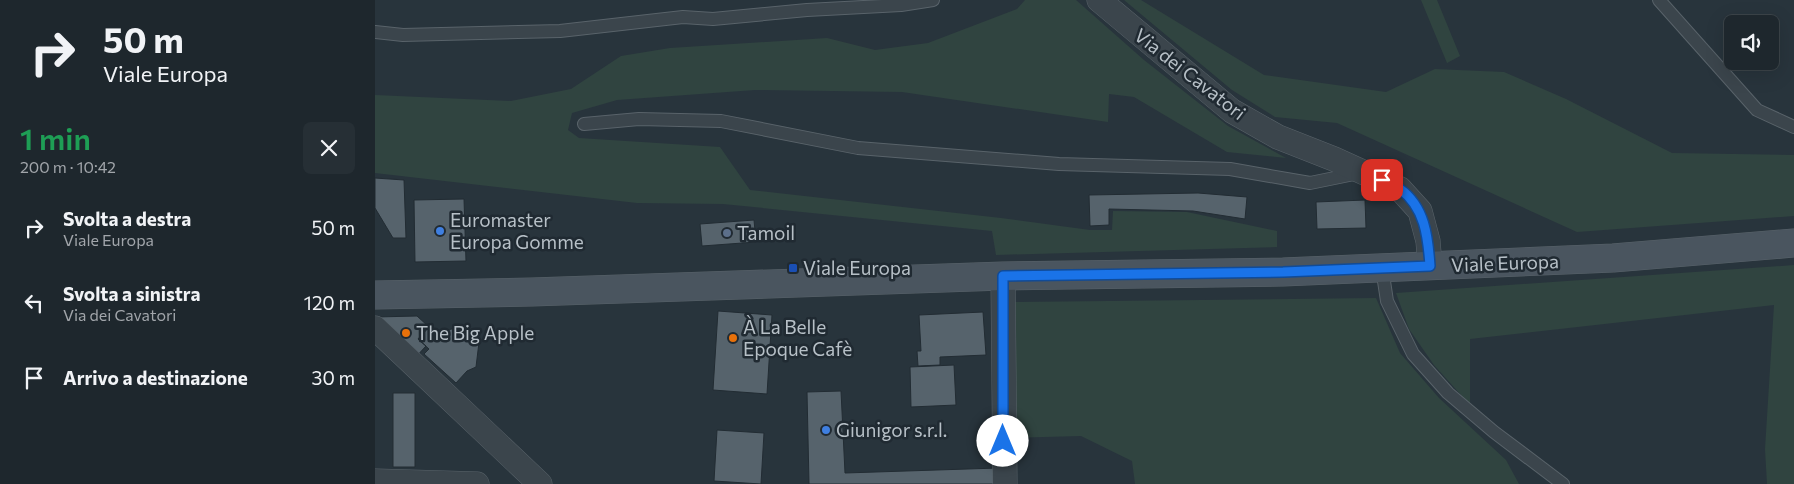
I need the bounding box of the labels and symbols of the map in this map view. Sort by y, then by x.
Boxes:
street label: Via dei Cavatori [1130,23,1250,124]
pin [1361,159,1403,201]
place label: Euromaster Europa Gomme [450,208,584,253]
place label: Tamoil [737,221,795,244]
marker: Euromaster Europa Gomme [434,225,446,237]
marker: Tamoil [721,227,733,239]
street label: Viale Europa [1451,249,1559,276]
place label: Viale Europa [803,256,911,279]
marker: Viale Europa [787,262,799,274]
place label: À La Belle Epoque Cafè [743,315,852,360]
place label: The Big Apple [416,321,534,344]
marker: The Big Apple [400,327,412,339]
marker: À La Belle Epoque Cafè [727,332,739,344]
position arrow [976,414,1028,466]
place label: Giunigor s.r.l. [836,418,947,441]
marker: Giunigor s.r.l. [820,424,832,436]

